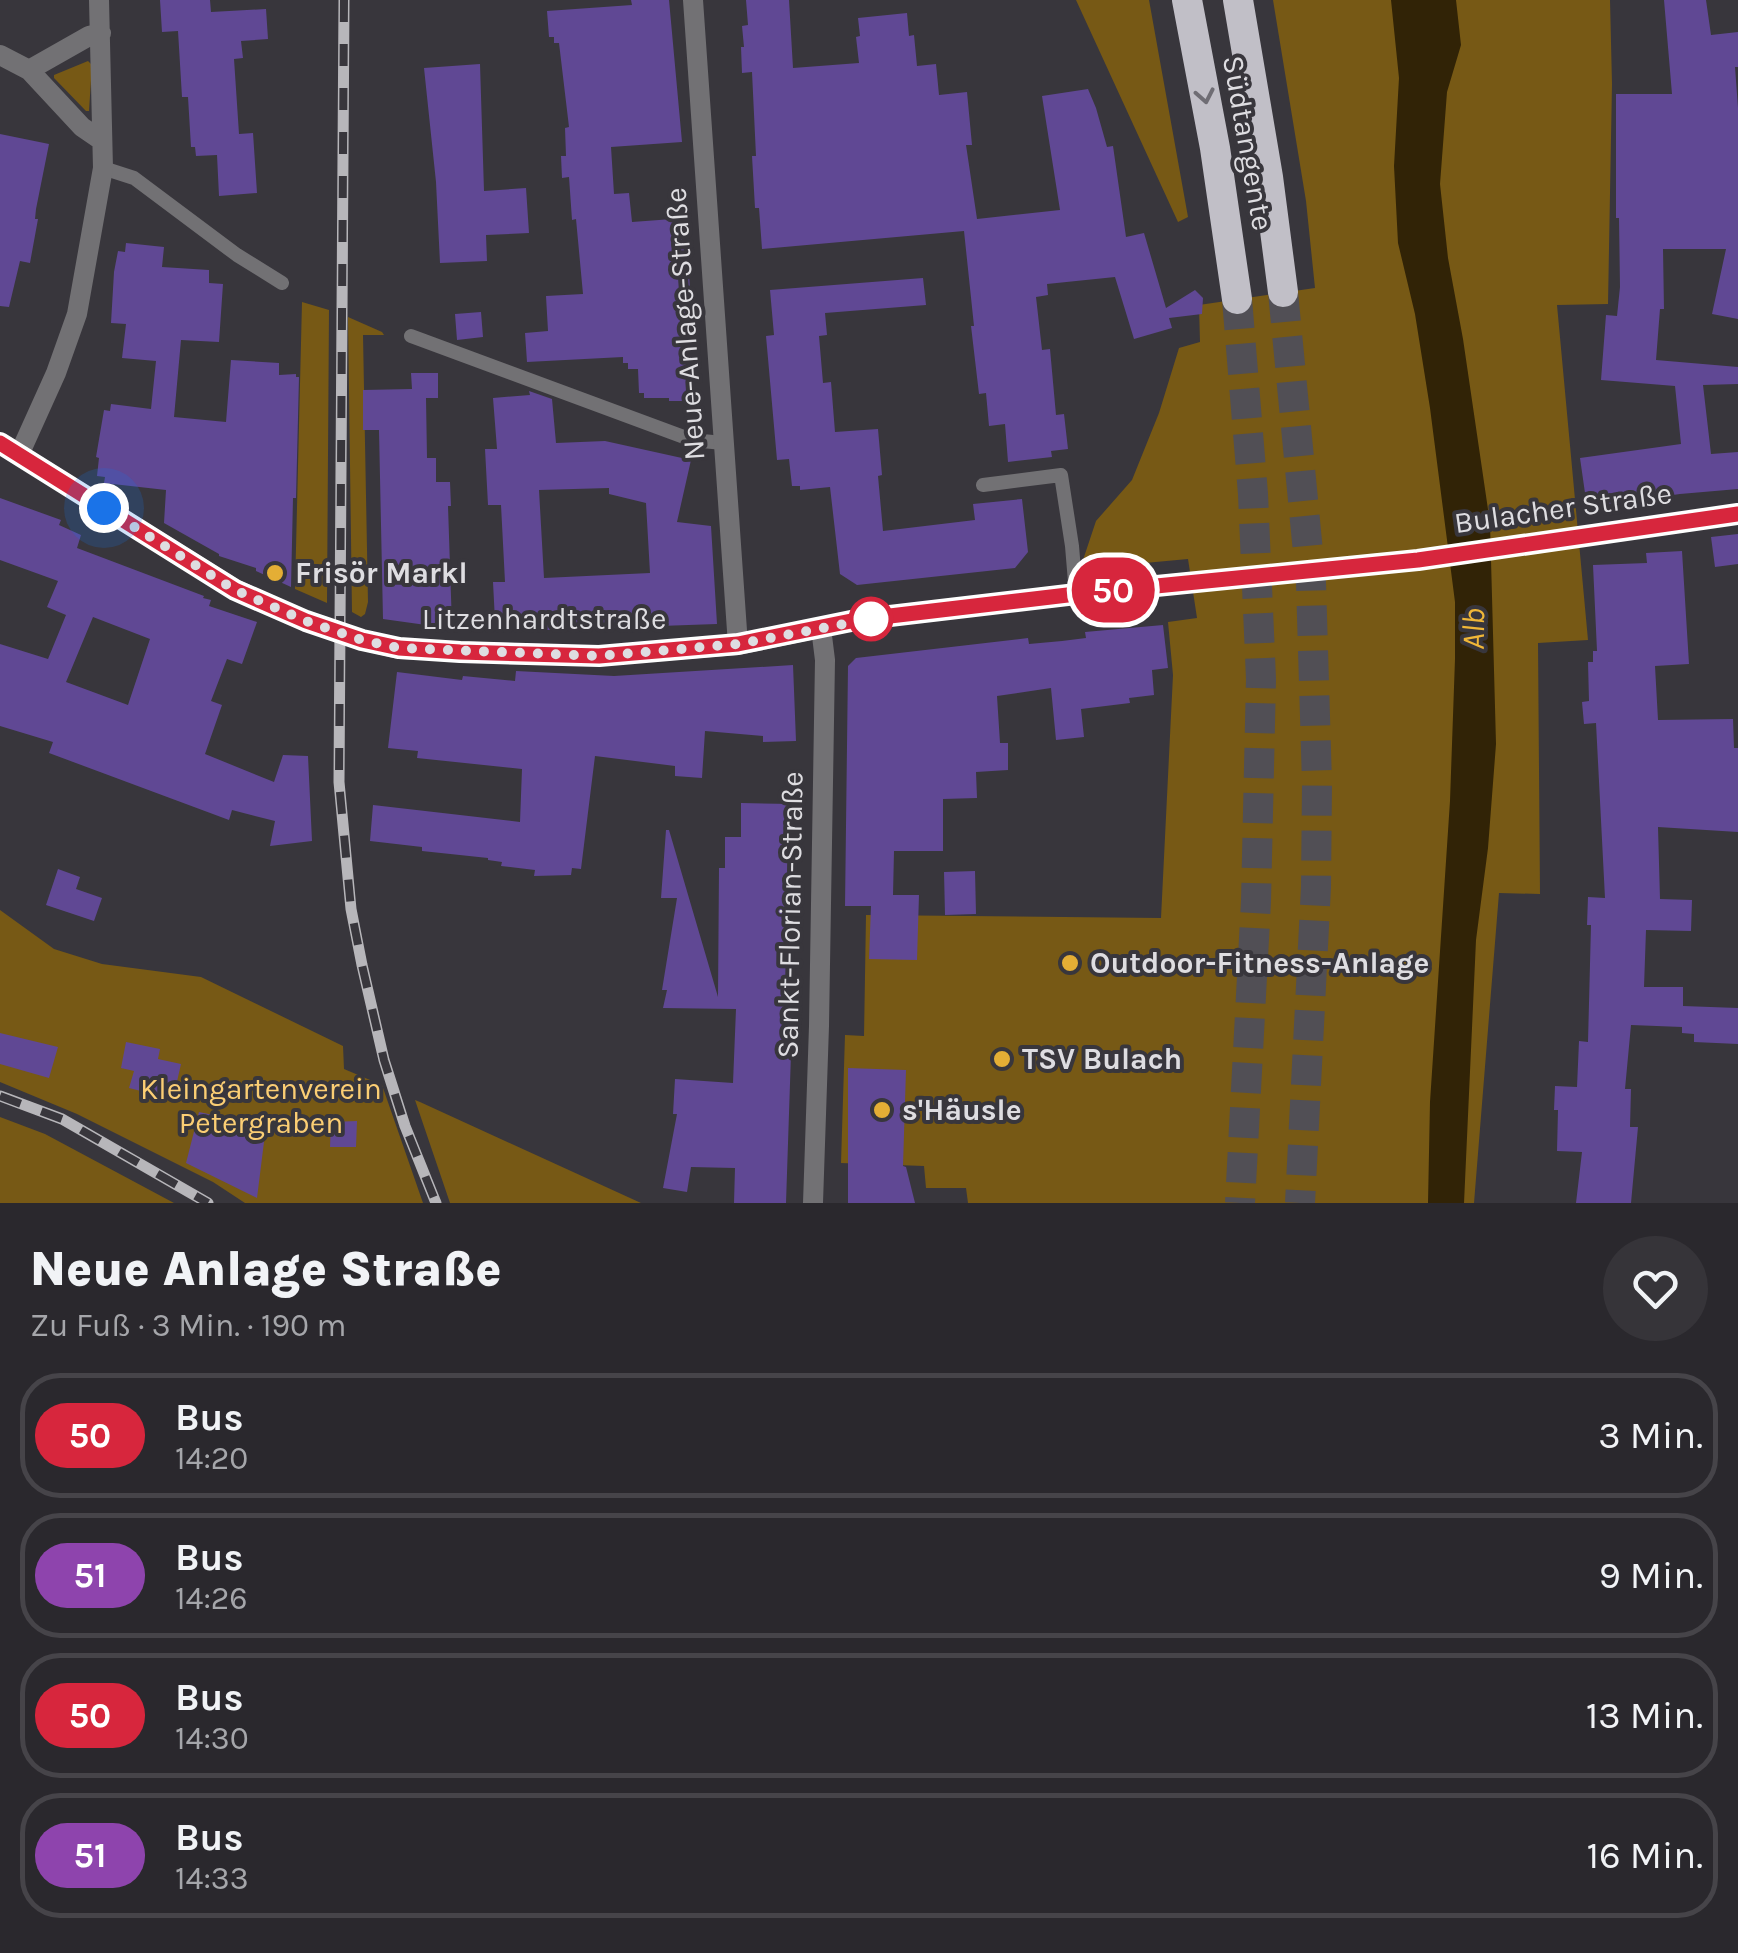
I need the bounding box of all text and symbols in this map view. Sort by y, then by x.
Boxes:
street label: Südtangente [1215,53,1281,233]
one-way arrow [1194,87,1215,104]
street label: Neue-Anlage-Straße [658,186,712,462]
street label: Bulacher Straße [1452,475,1674,541]
your location [79,483,129,533]
place label: Frisör Markl [295,555,468,591]
line badge: 50 [1068,558,1158,622]
marker: Frisör Markl [264,562,286,584]
text: 50 [1092,570,1134,611]
unlabelled marker [850,598,892,640]
street label: Litzenhardtstraße [422,601,666,637]
water label: Alb [1455,608,1492,650]
street label: Sankt-Florian-Straße [769,771,811,1059]
place label: Outdoor-Fitness-Anlage [1090,945,1430,981]
marker: Outdoor-Fitness-Anlage [1059,952,1081,974]
place label: TSV Bulach [1022,1041,1182,1077]
marker: TSV Bulach [991,1048,1013,1070]
park label: Kleingartenverein Petergraben [140,1071,382,1141]
place label: s'Häusle [902,1092,1022,1128]
marker: s'Häusle [871,1099,893,1121]
button: heart [1603,1236,1708,1341]
text: Neue Anlage Straße [30,1241,501,1297]
text: Zu Fuß · 3 Min. · 190 m [30,1307,347,1344]
text: Bus [175,1395,244,1440]
text: 3 Min. [1598,1413,1703,1458]
text: 50 [69,1415,111,1456]
text: 14:20 [175,1440,248,1477]
text: Bus [175,1535,244,1580]
text: 9 Min. [1599,1553,1703,1598]
text: 51 [74,1555,106,1596]
text: 14:26 [175,1580,248,1617]
text: Bus [175,1675,244,1720]
text: 13 Min. [1586,1693,1703,1738]
text: 50 [69,1695,111,1736]
text: 14:30 [175,1720,249,1757]
text: Bus [175,1815,244,1860]
text: 16 Min. [1586,1833,1703,1878]
text: 51 [74,1835,106,1876]
text: 14:33 [175,1860,249,1897]

